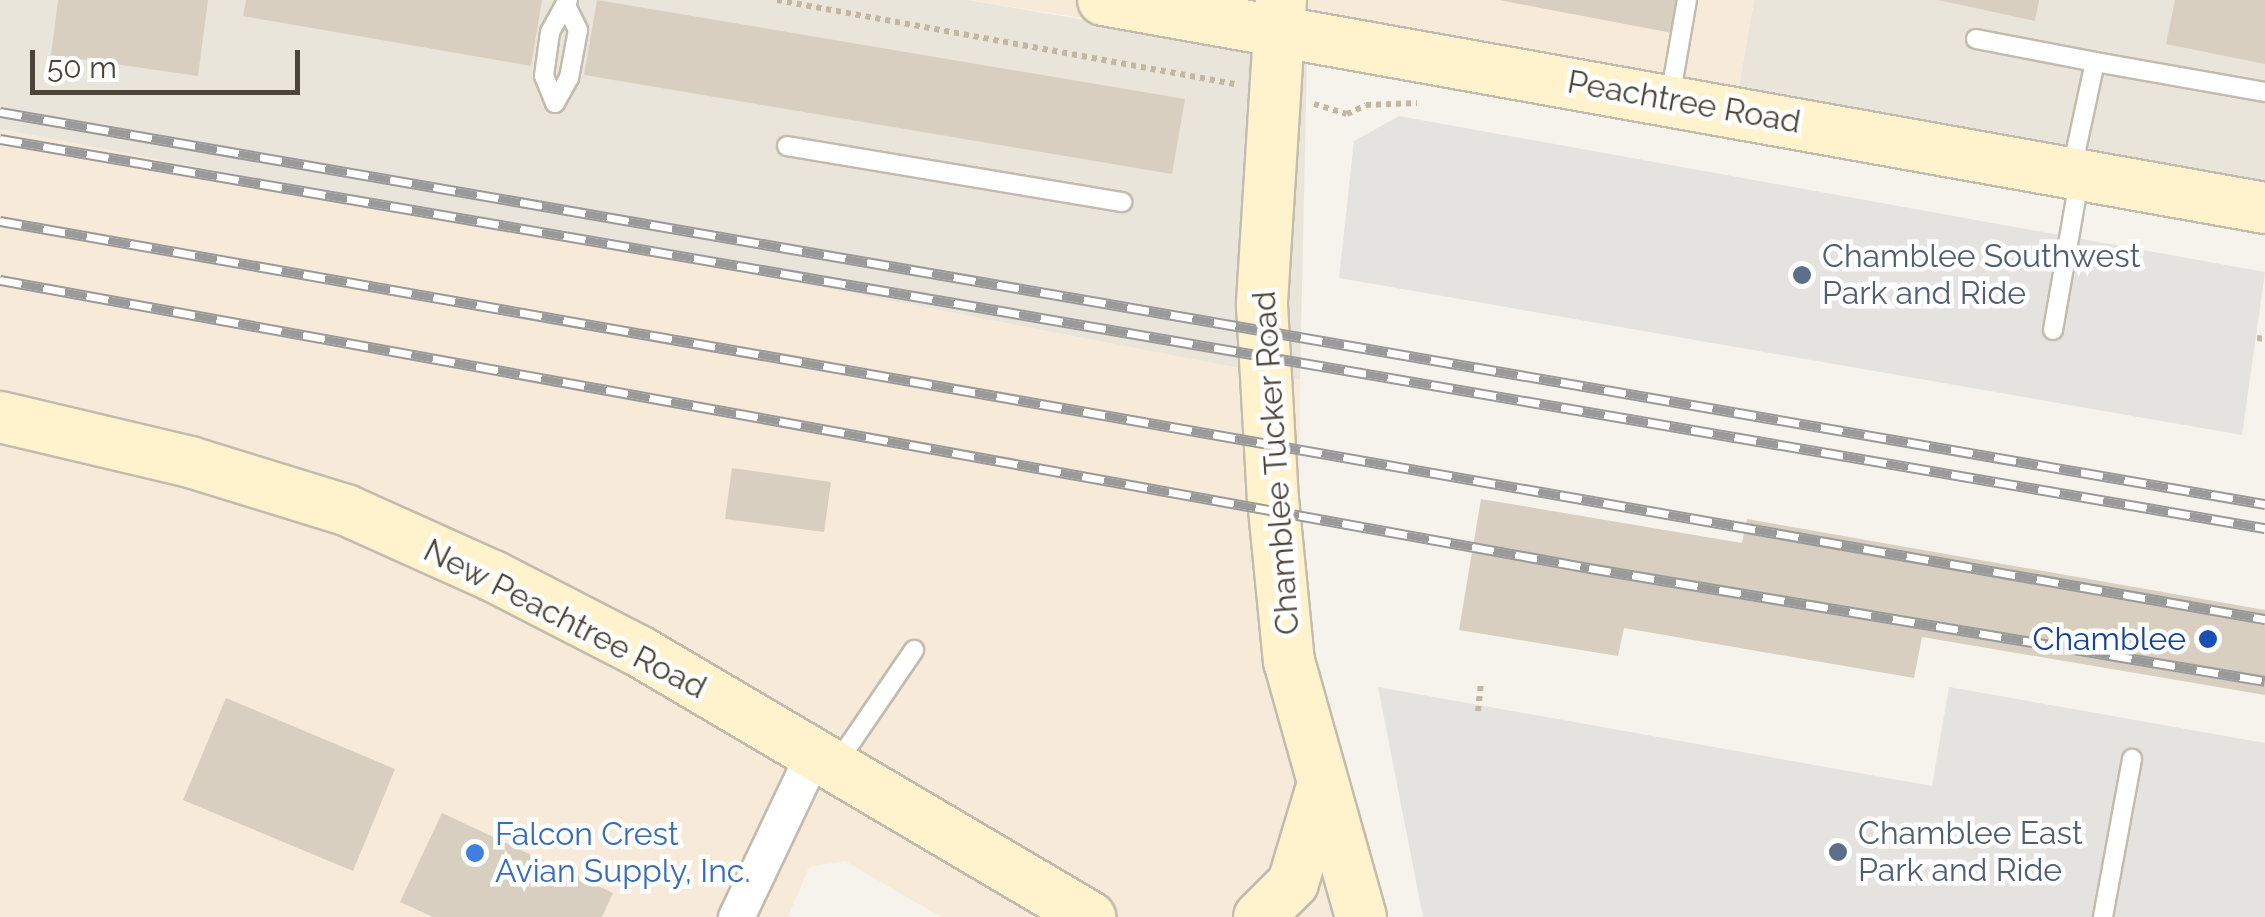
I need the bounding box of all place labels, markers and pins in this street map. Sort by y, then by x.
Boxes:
place label: Chamblee Southwest Park and Ride [1822,238,2140,313]
marker: Chamblee Southwest Park and Ride [1791,264,1813,286]
place label: Chamblee [2033,620,2186,658]
marker: Chamblee [2195,626,2221,652]
place label: Chamblee East Park and Ride [1858,815,2083,890]
place label: Falcon Crest Avian Supply, Inc. [495,816,750,891]
marker: Chamblee East Park and Ride [1827,841,1849,863]
marker: Falcon Crest Avian Supply, Inc. [464,842,486,864]

